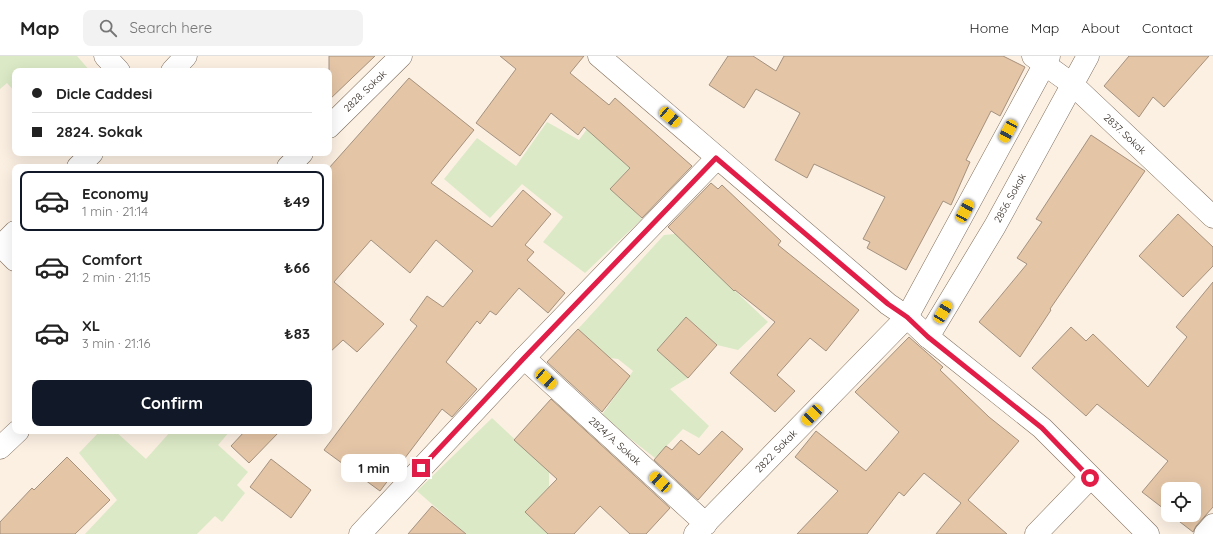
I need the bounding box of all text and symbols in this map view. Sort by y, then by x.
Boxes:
search box [83,10,363,46]
text: Map [20,16,59,40]
icon: search [97,17,119,39]
text: Search here [129,18,212,37]
text: Home [970,19,1009,37]
text: Map [1031,19,1059,37]
text: About [1081,19,1120,37]
text: Contact [1142,19,1193,37]
street label: 2828. Sokak [341,67,389,115]
text: Dicle Caddesi [56,84,152,103]
car [657,105,683,129]
street label: 2837. Sokak [1101,111,1149,157]
car [997,118,1019,144]
text: 2824. Sokak [56,122,143,141]
street label: 2856. Sokak [991,171,1029,225]
icon: car [34,183,70,219]
text: Economy [82,184,149,203]
text: ₺49 [283,192,310,211]
car [954,198,976,224]
text: 1 min · 21:14 [82,203,148,219]
icon: car [34,249,70,285]
text: Comfort [82,250,143,269]
text: ₺66 [284,258,310,277]
text: 2 min · 21:15 [82,269,151,285]
car [932,299,954,325]
icon: car [34,315,70,351]
text: XL [82,316,100,335]
text: ₺83 [284,324,310,343]
text: 3 min · 21:16 [82,335,150,351]
car [533,367,559,391]
button: Confirm [32,380,312,426]
car [799,402,825,428]
street label: 2824/A. Sokak [586,414,644,468]
street label: 2822. Sokak [752,427,800,475]
callout: 1 min [341,454,407,482]
route end [412,459,430,477]
text: 1 min [358,460,390,476]
route start [1081,469,1099,487]
car [647,470,673,494]
map controls [1161,482,1201,522]
button: locate [1161,482,1201,522]

